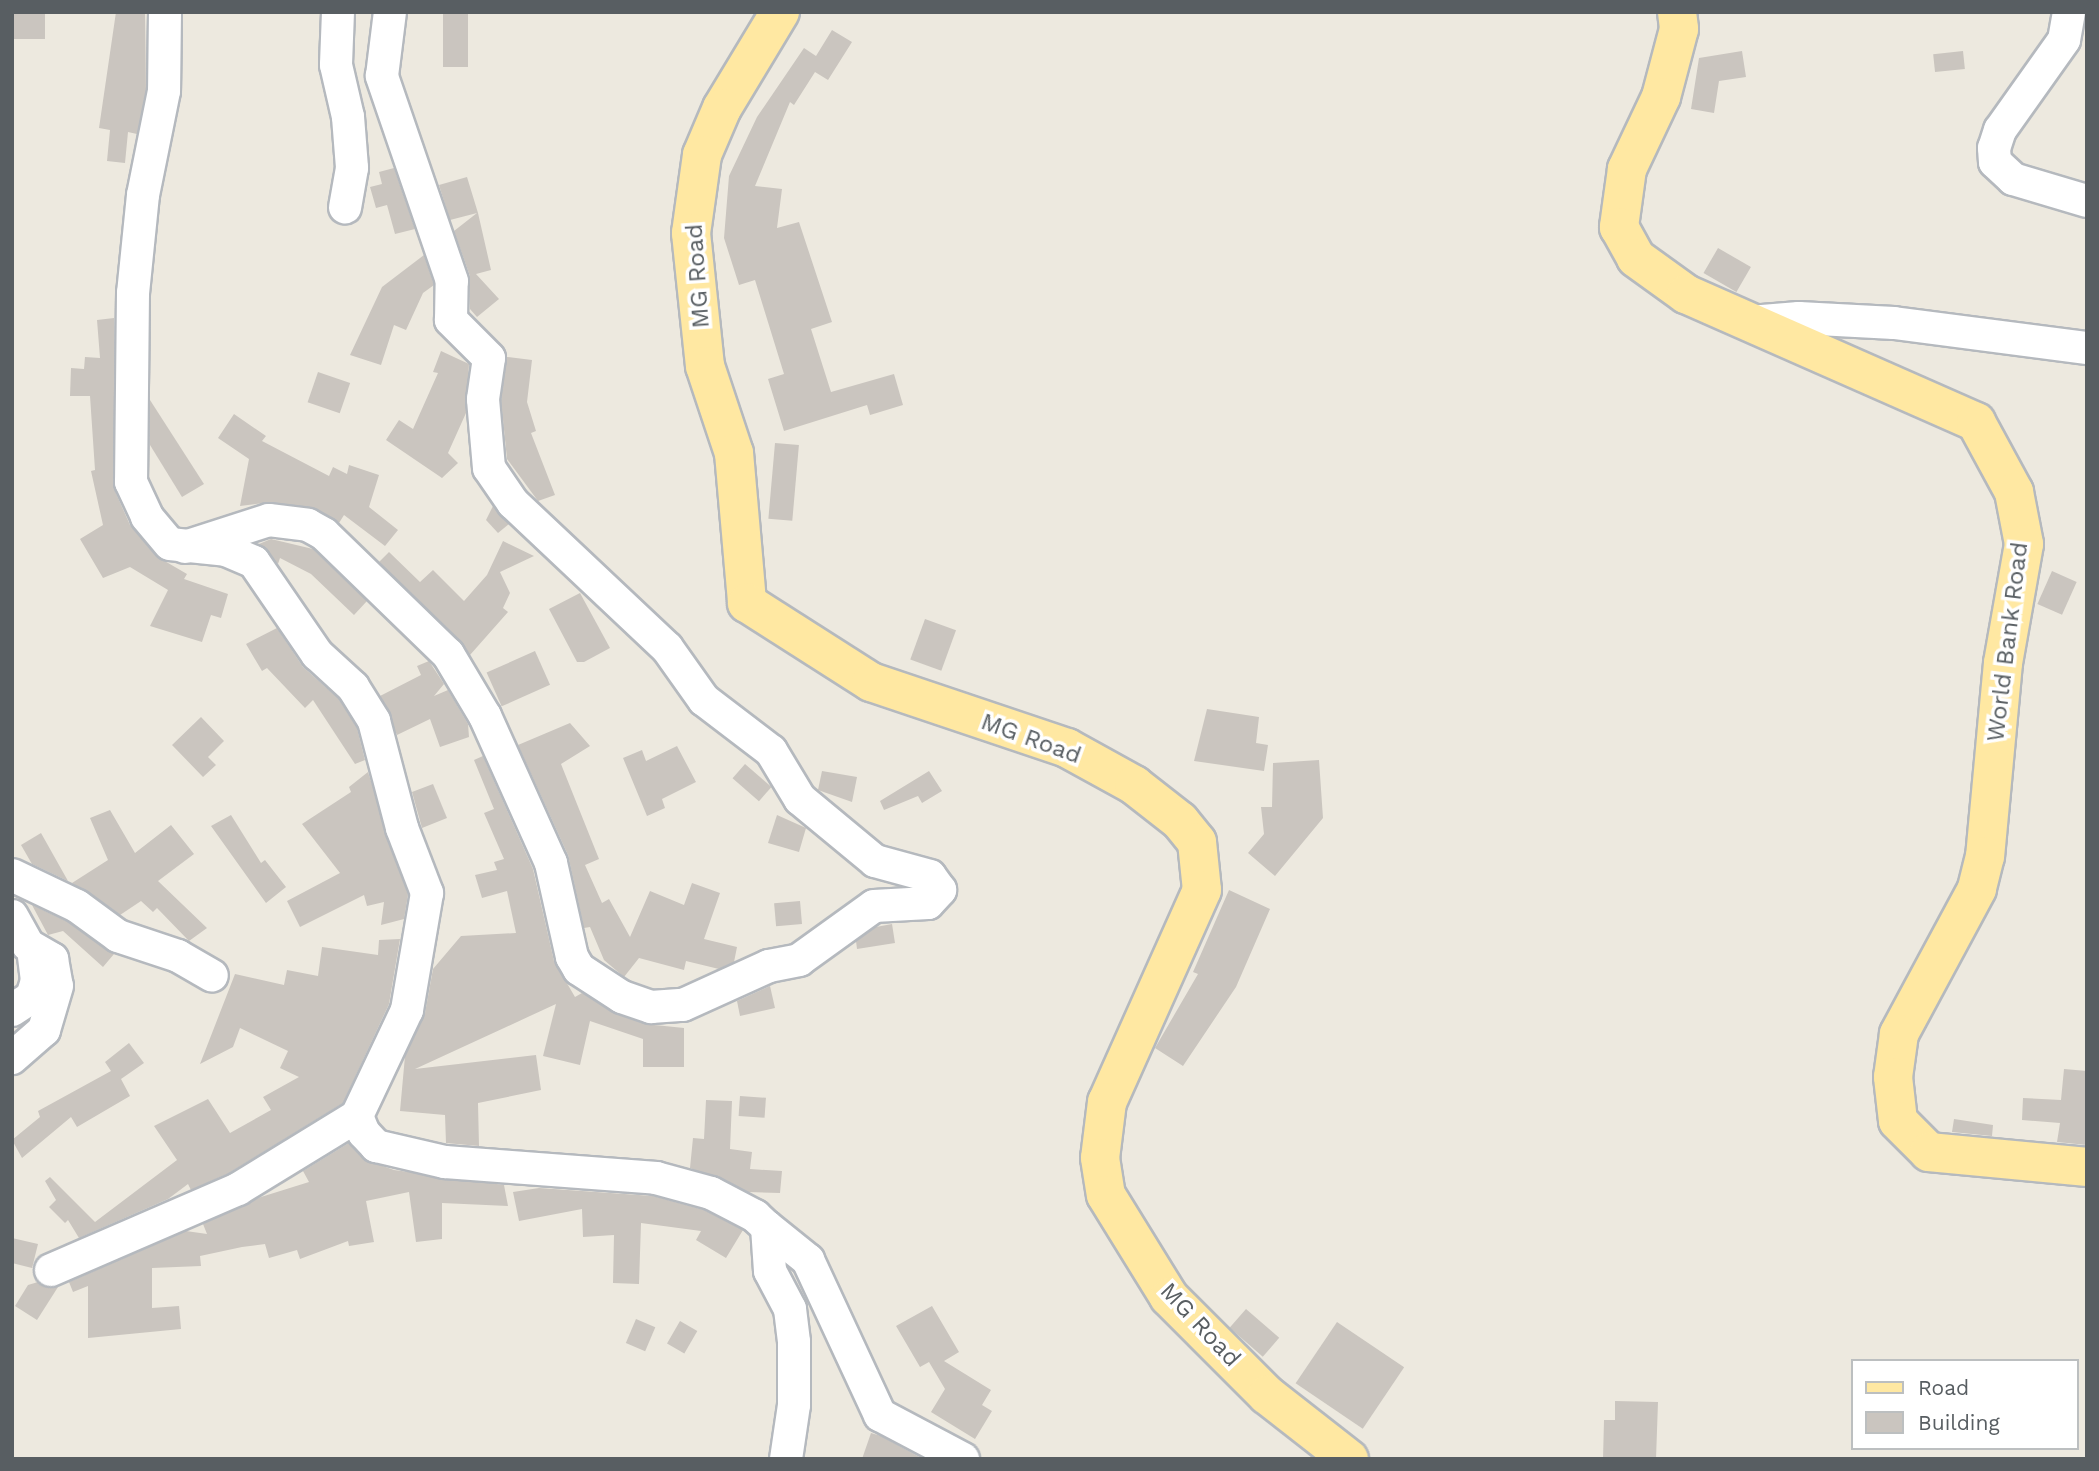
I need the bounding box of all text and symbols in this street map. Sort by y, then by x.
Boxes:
street label: MG Road [680,223,716,329]
street label: World Bank Road [1981,540,2035,744]
street label: MG Road [977,708,1085,770]
street label: MG Road [1154,1277,1246,1373]
legend [1850,1359,2078,1450]
text: Road [1918,1375,1969,1400]
text: Building [1918,1410,2000,1435]

